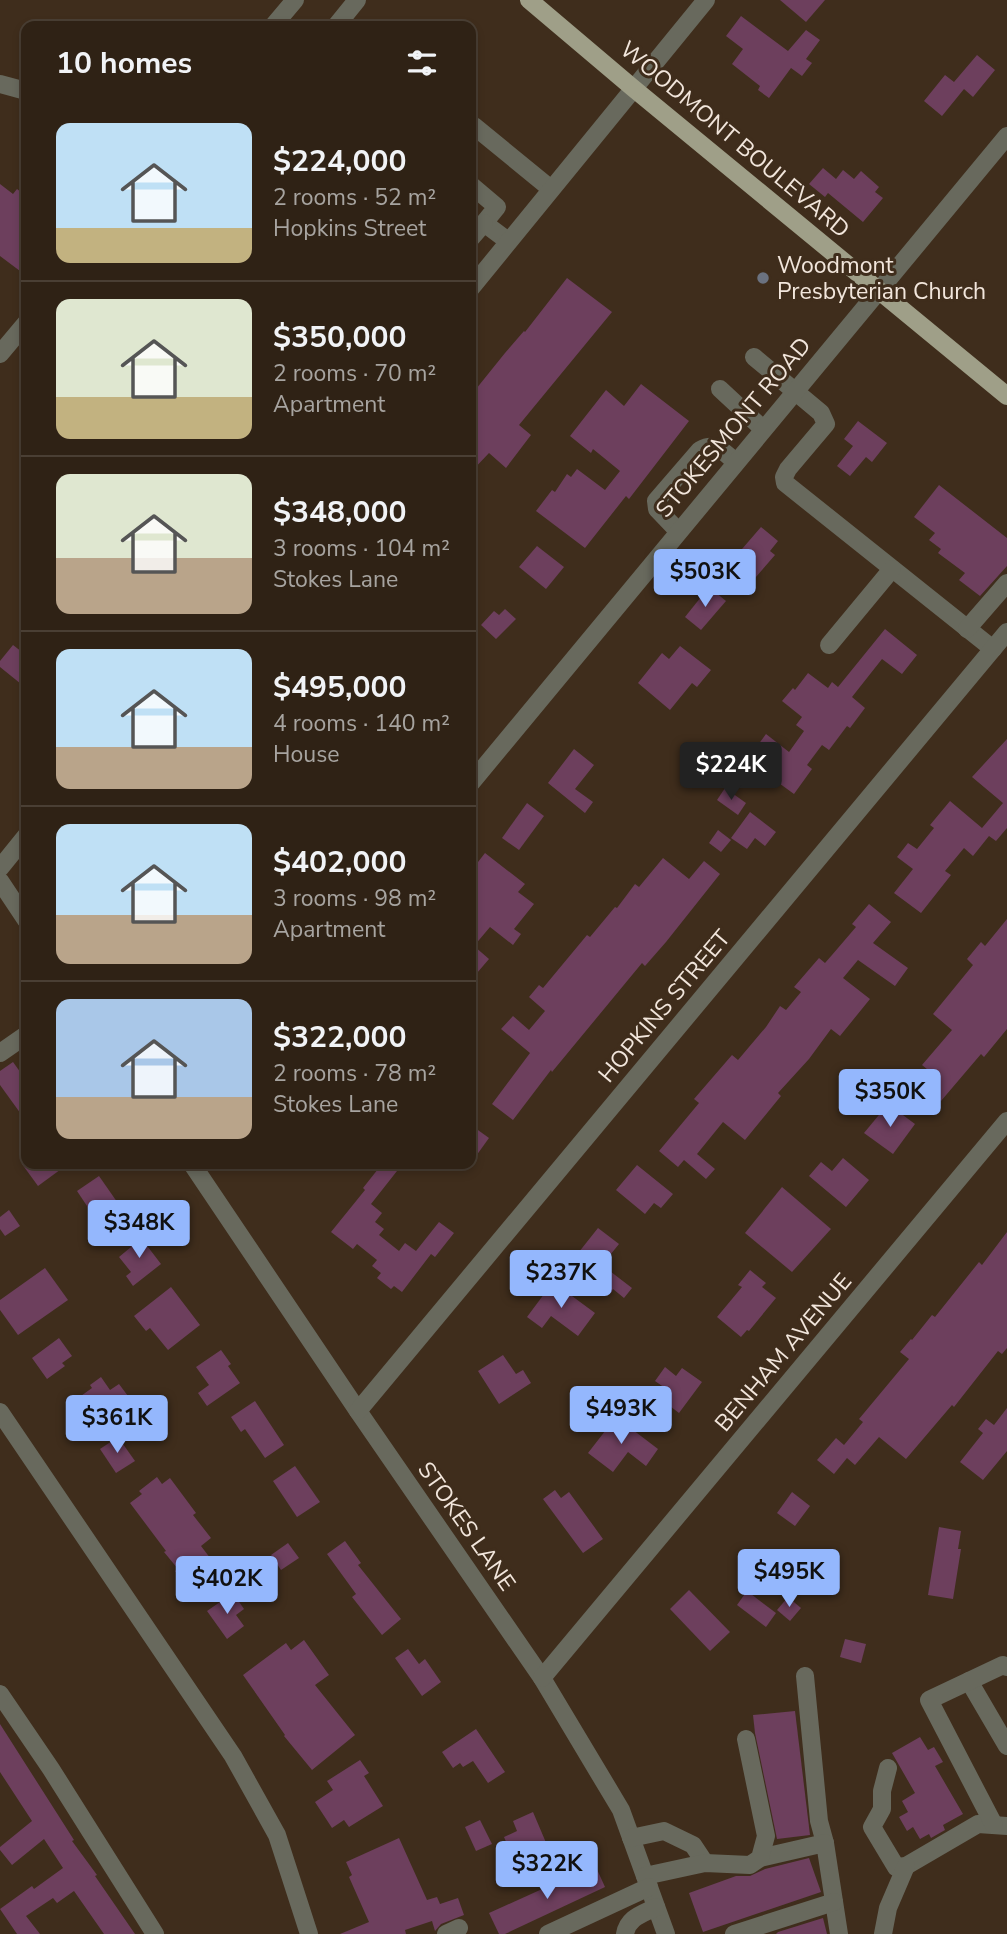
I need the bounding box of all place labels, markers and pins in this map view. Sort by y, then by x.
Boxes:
place label: Woodmont Presbyterian Church [777,250,986,307]
marker: Woodmont Presbyterian Church [755,270,771,286]
pin: $503K [656,550,754,609]
pin: $224K [682,742,780,802]
pin: $350K [841,1070,939,1129]
pin: $348K [90,1200,188,1260]
pin: $237K [512,1250,610,1310]
pin: $493K [572,1386,670,1446]
pin: $361K [68,1396,166,1455]
pin: $495K [740,1550,838,1609]
pin: $402K [178,1556,276,1616]
pin: $322K [498,1842,596,1901]

